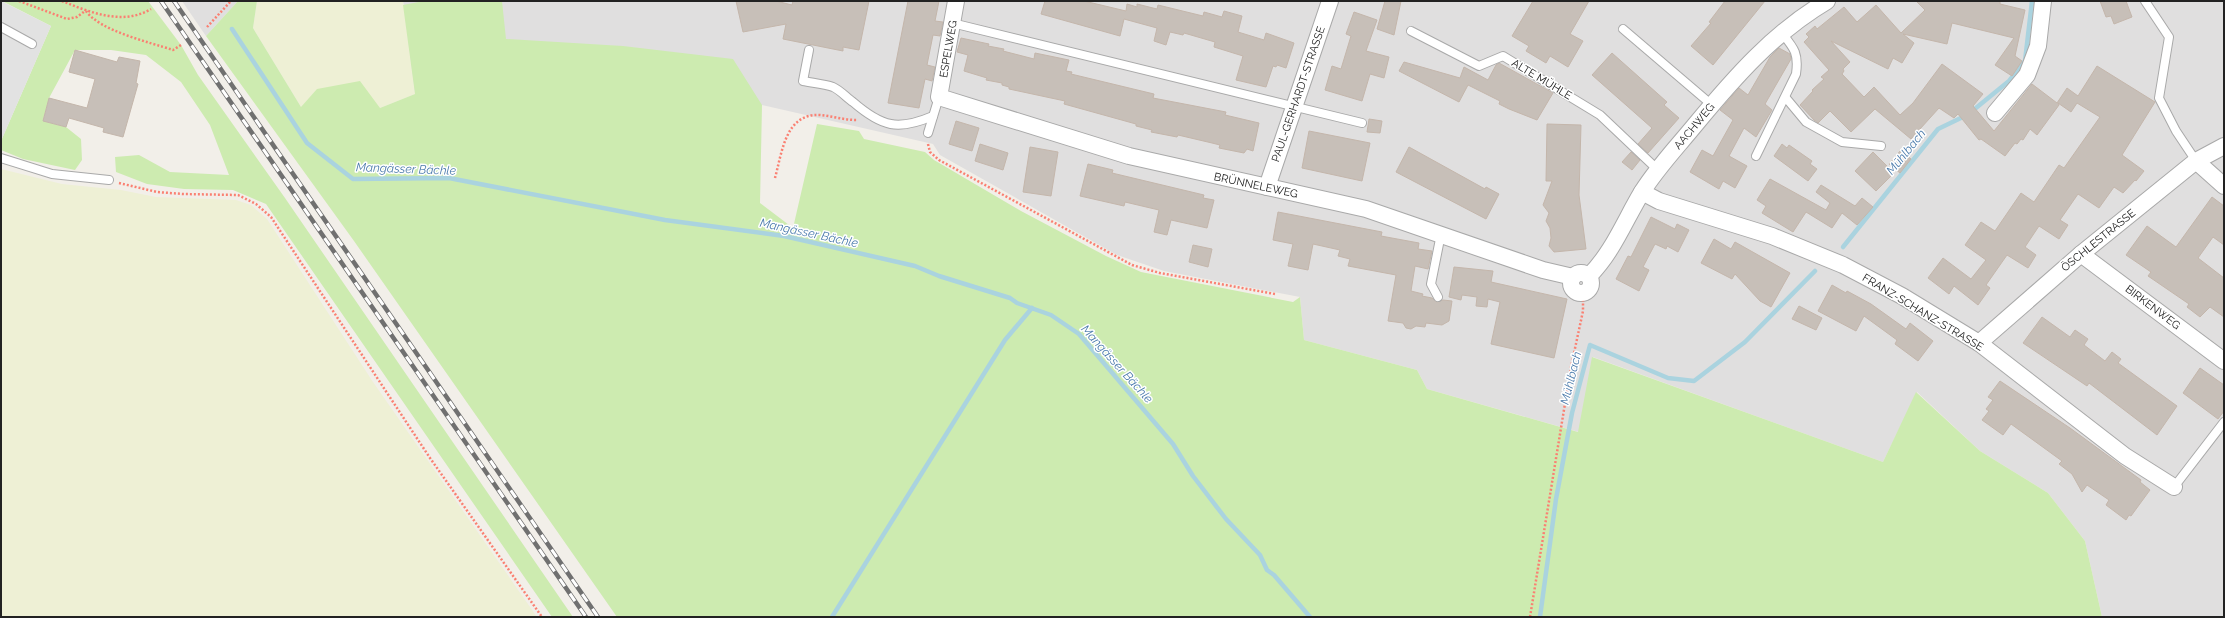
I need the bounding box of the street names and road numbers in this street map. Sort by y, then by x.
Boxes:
street label: ESPELWEG [937,19,960,79]
street label: PAUL-GERHARDT-STRASSE [1269,24,1328,164]
street label: ALTE MÜHLE [1509,56,1574,103]
street label: AACHWEG [1671,101,1717,152]
street label: BRÜNNELEWEG [1213,170,1299,201]
street label: ÖSCHLESTRASSE [2059,206,2138,274]
street label: FRANZ-SCHANZ-STRASSE [1860,271,1986,354]
street label: BIRKENWEG [2123,283,2183,332]

